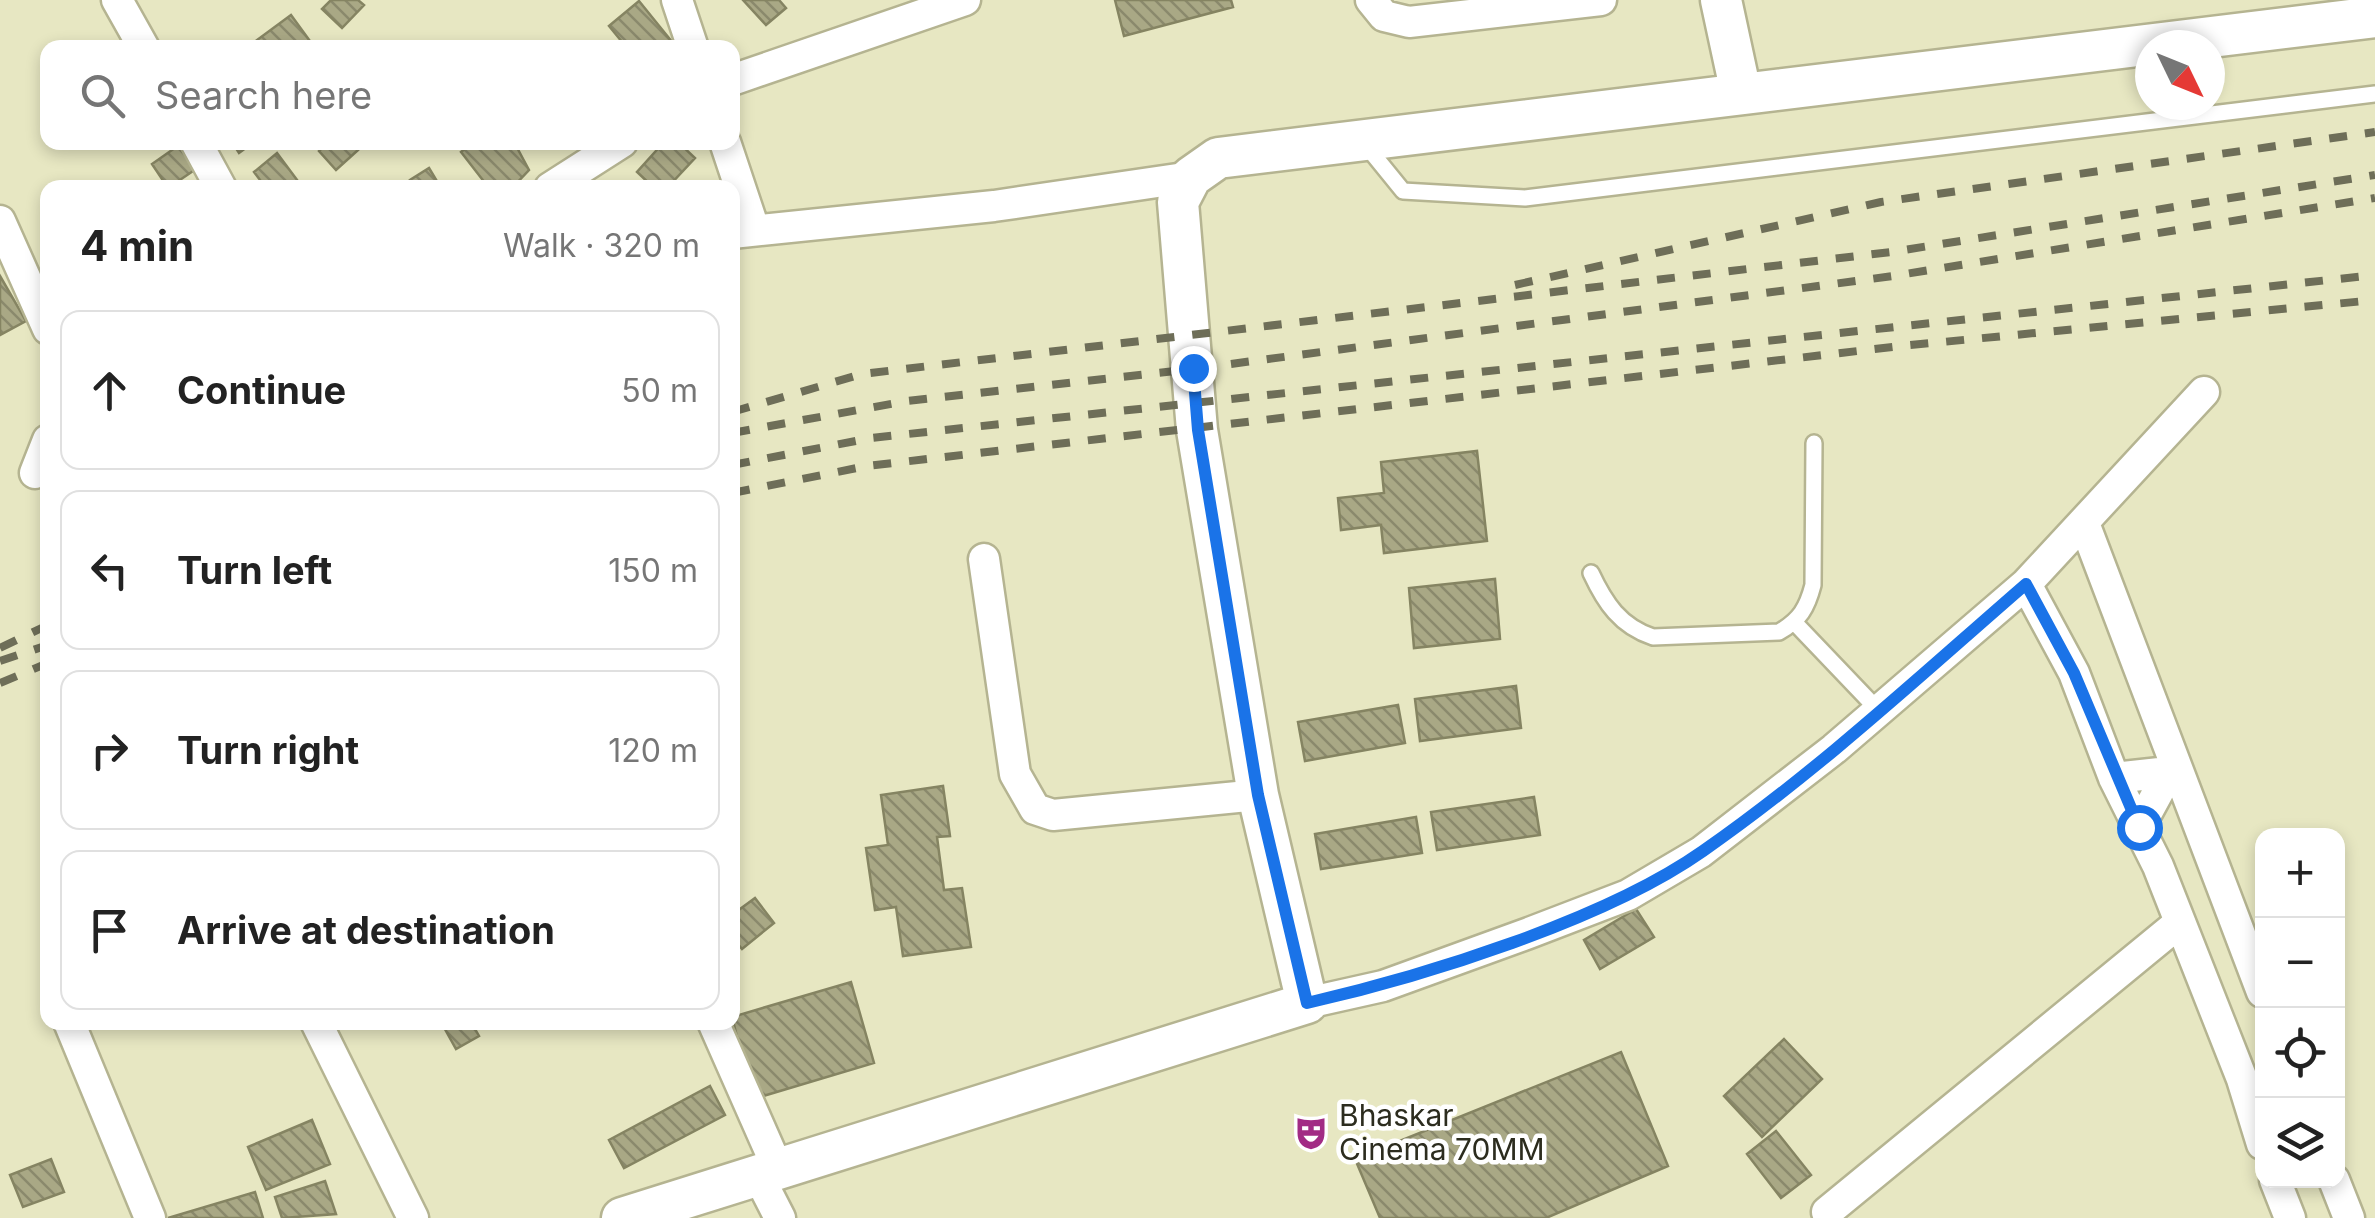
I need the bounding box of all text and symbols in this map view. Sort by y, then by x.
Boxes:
north arrow [2135,30,2225,120]
search box [40,40,740,150]
icon: search [75,68,130,123]
text: Search here [155,72,372,118]
text: 4 min [80,220,194,271]
text: Walk · 320 m [503,226,700,265]
route end [1171,346,1217,392]
icon: ahead [82,363,137,418]
text: Continue [177,367,346,413]
text: 50 m [621,371,698,410]
icon: left [82,543,137,598]
text: Turn left [177,547,332,593]
text: 150 m [608,551,698,590]
icon: right [82,723,137,778]
text: Turn right [177,727,359,773]
text: 120 m [608,731,698,770]
route start [2117,805,2163,851]
map controls [2255,828,2345,1188]
button: + [2255,828,2345,918]
icon: arrive [82,903,137,958]
text: Arrive at destination [177,907,555,953]
button: − [2255,918,2345,1008]
button: locate [2255,1008,2345,1098]
place label: Bhaskar Cinema 70MM [1339,1097,1545,1167]
button: layers [2255,1098,2345,1188]
theatre icon: Bhaskar Cinema 70MM [1292,1114,1330,1152]

